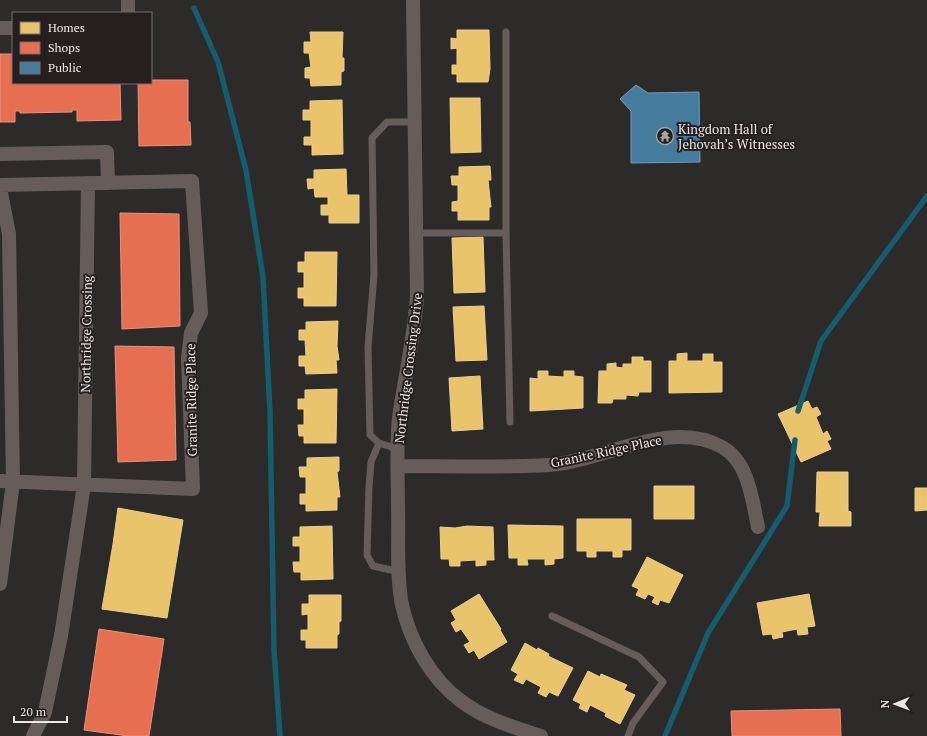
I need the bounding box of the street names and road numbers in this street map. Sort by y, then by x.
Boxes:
street label: Northridge Crossing [76,275,96,393]
street label: Northridge Crossing Drive [390,292,426,444]
street label: Granite Ridge Place [181,343,201,457]
street label: Granite Ridge Place [549,430,663,472]

